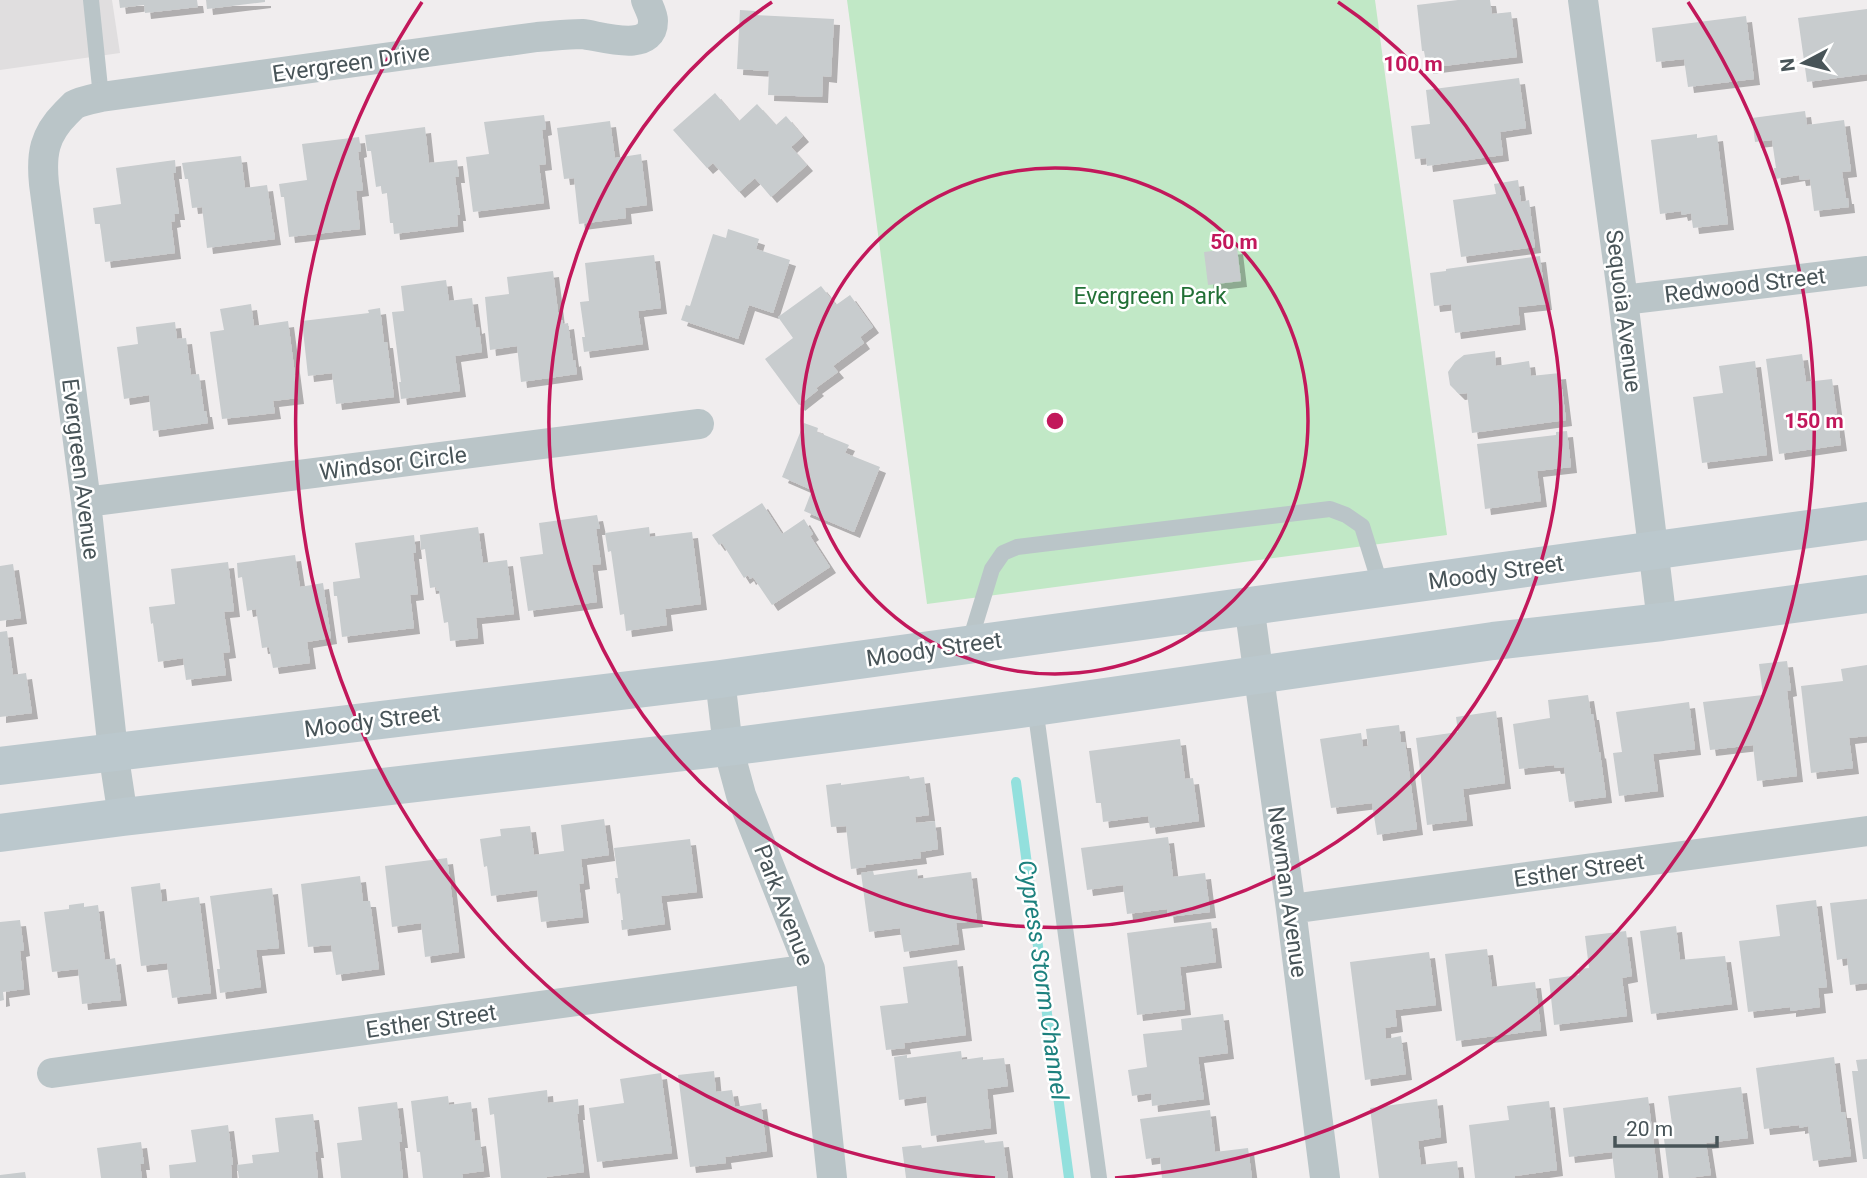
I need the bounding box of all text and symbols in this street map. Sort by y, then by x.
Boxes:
north arrow [1769,28,1839,98]
street label: Evergreen Drive [271,39,431,88]
text: 100 m [1383,52,1443,76]
text: N [1775,57,1800,73]
street label: Sequoia Avenue [1600,228,1647,394]
text: 50 m [1210,230,1258,254]
street label: Redwood Street [1663,262,1827,309]
park label: Evergreen Park [1073,283,1227,310]
street label: Evergreen Avenue [56,377,105,561]
centre of rings [1043,409,1067,433]
text: 150 m [1784,409,1844,433]
street label: Windsor Circle [318,441,468,486]
street label: Moody Street [1427,550,1566,595]
street label: Moody Street [865,627,1004,672]
street label: Moody Street [303,700,441,743]
street label: Newman Avenue [1262,805,1313,979]
street label: Park Avenue [748,841,819,969]
street label: Esther Street [1512,848,1646,893]
water label: Cypress Storm Channel [1012,858,1074,1102]
street label: Esther Street [364,999,498,1044]
scale bar [1615,1104,1716,1148]
text: 20 m [1626,1117,1673,1141]

